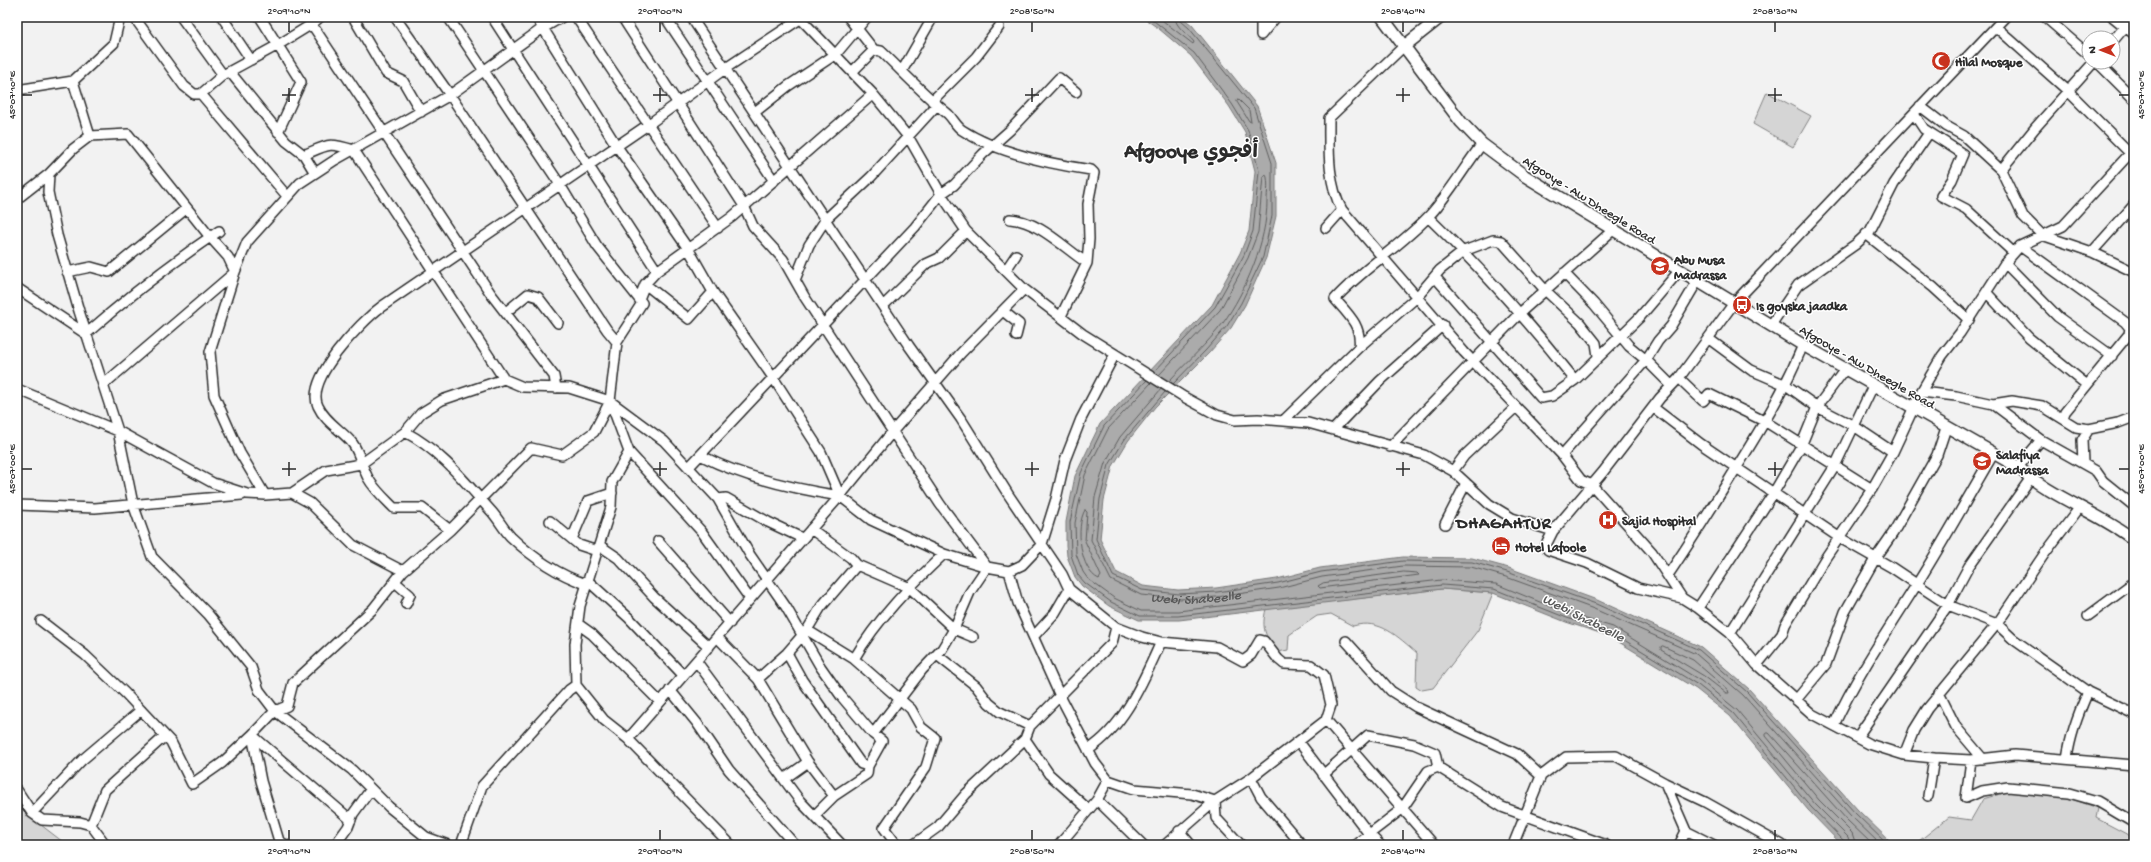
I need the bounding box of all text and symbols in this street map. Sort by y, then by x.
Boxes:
text: 2°09'10"N [267,6,311,18]
text: 2°09'00"N [638,6,683,18]
text: 2°08'50"N [1010,6,1055,18]
text: 2°08'40"N [1381,6,1426,18]
text: 2°08'30"N [1753,6,1798,18]
north arrow [2081,30,2121,70]
text: N [2087,46,2099,54]
mosque icon: Hilal Mosque [1930,50,1952,72]
place label: Hilal Mosque [1955,56,2024,71]
text: 45°07'10"E [7,70,19,119]
text: 45°07'10"E [2136,70,2148,119]
district label: Afgooye أفجوي [1123,137,1258,166]
street label: Afgooye - Aw Dheegle Road [1519,154,1659,249]
place label: Abu Musa Madrassa [1673,254,1727,284]
school or university icon: Abu Musa Madrassa [1649,255,1671,277]
bus stop icon: Is goyska jaadka [1731,294,1753,316]
place label: Is goyska jaadka [1756,300,1848,315]
street label: Afgooye - Aw Dheegle Road [1796,323,1938,414]
text: 45°07'00"E [7,443,19,494]
text: 45°07'00"E [2136,443,2148,494]
place label: Salafiya Madrassa [1996,448,2049,479]
school or university icon: Salafiya Madrassa [1971,450,1993,472]
hospital icon: Sajid Hospital [1597,509,1619,531]
district label: DHAGAHTUR [1454,515,1552,535]
place label: Sajid Hospital [1622,515,1696,531]
hotel icon: Hotel Lafoole [1490,535,1512,557]
place label: Hotel Lafoole [1515,540,1587,556]
water label: Webi Shabeelle [1150,588,1243,610]
water label: Webi Shabeelle [1539,591,1627,648]
text: 2°09'10"N [267,846,311,858]
text: 2°09'00"N [638,846,683,858]
text: 2°08'50"N [1010,846,1055,858]
text: 2°08'40"N [1381,846,1426,858]
text: 2°08'30"N [1753,846,1798,858]

